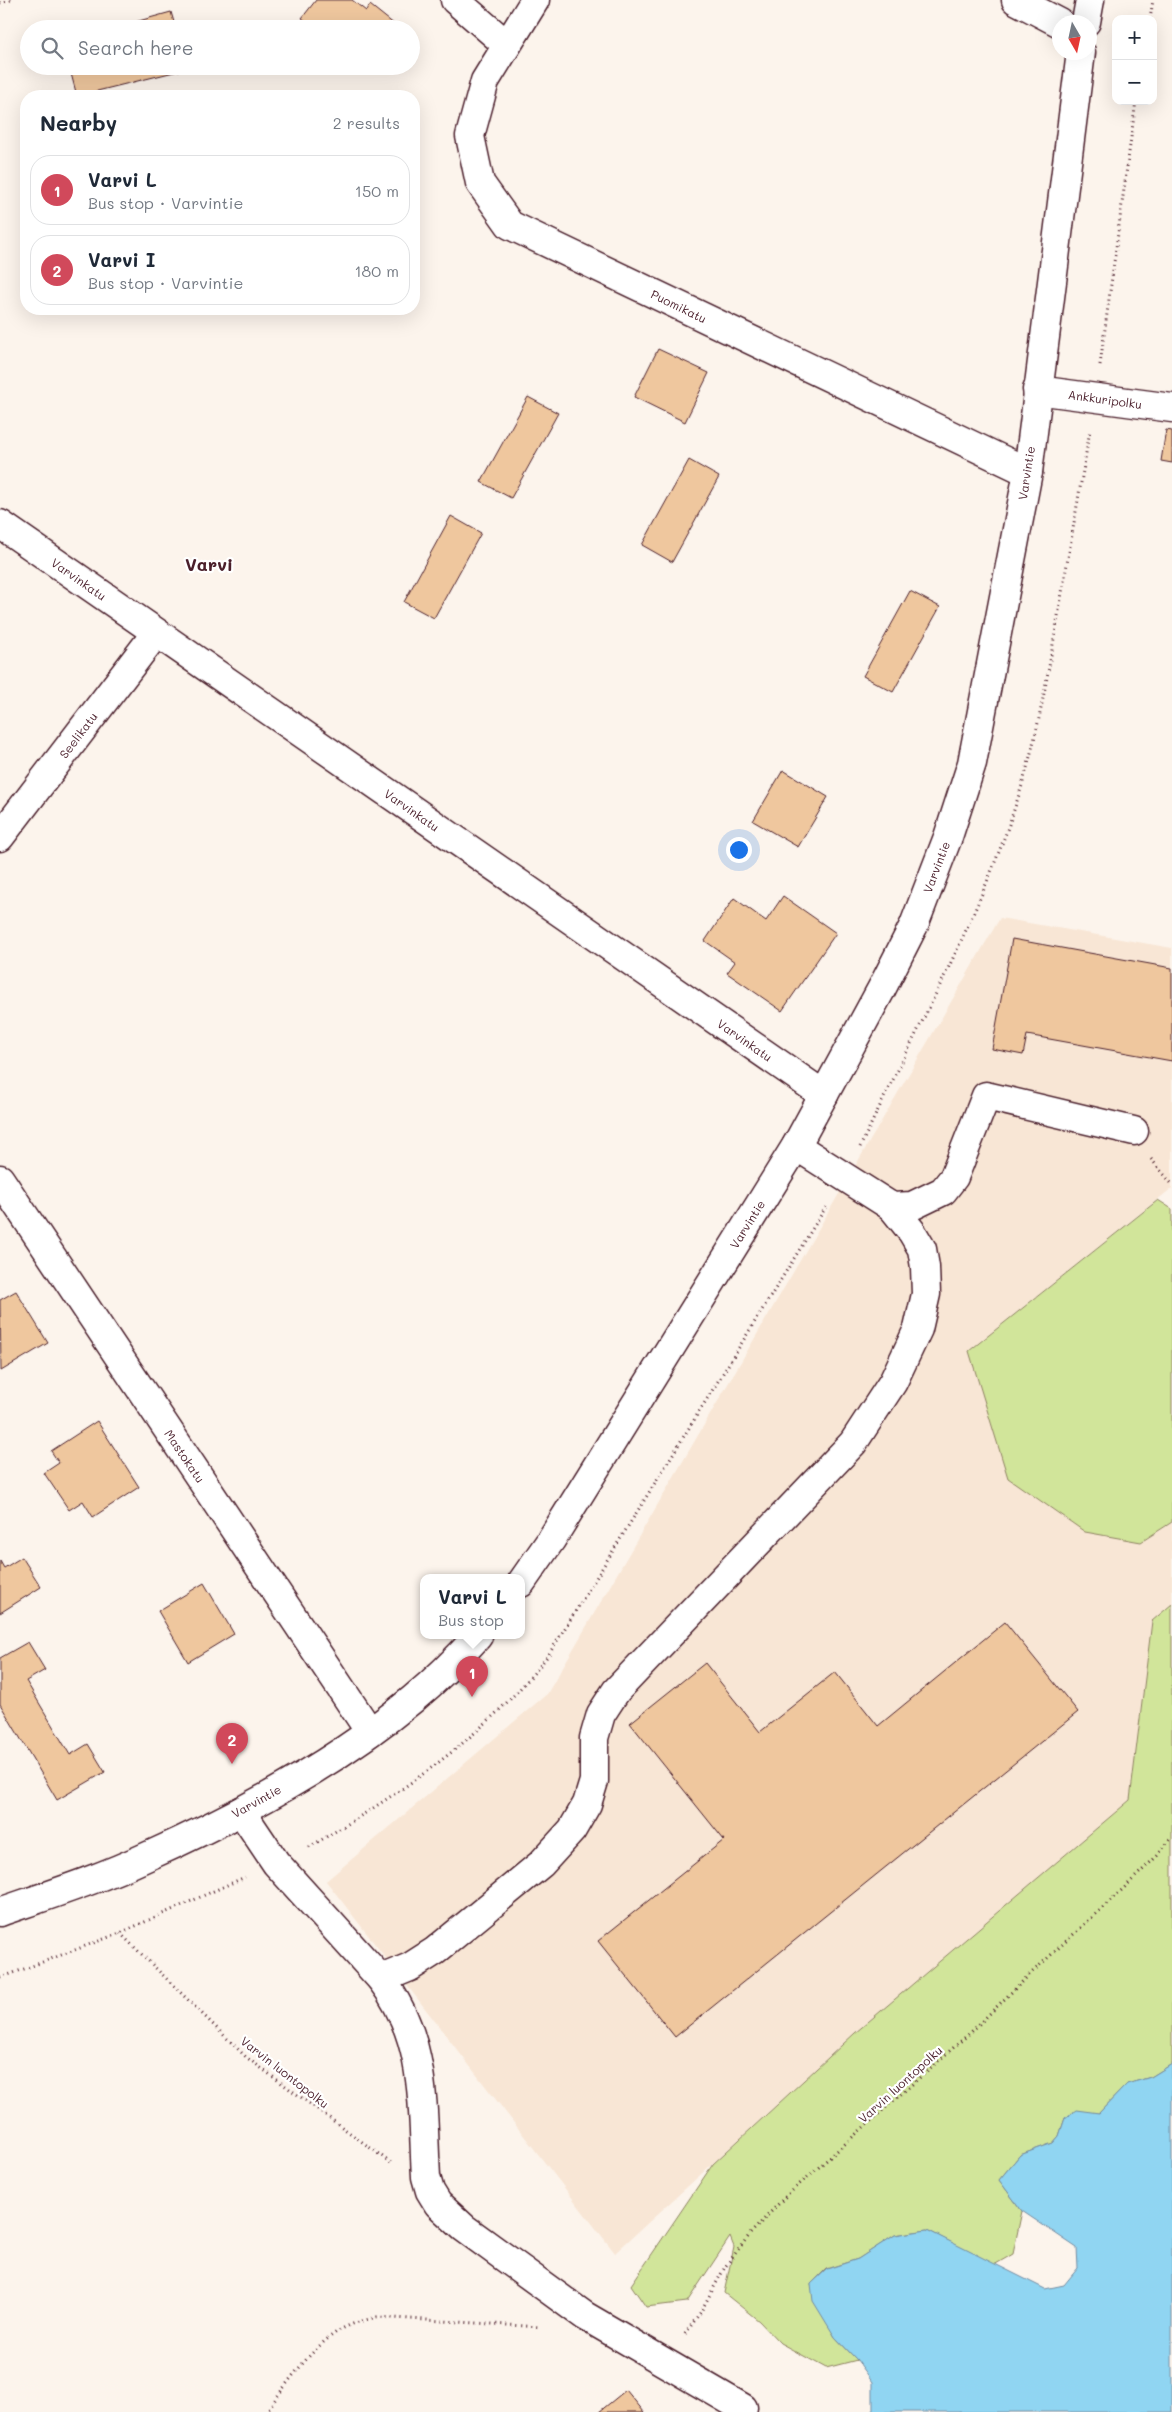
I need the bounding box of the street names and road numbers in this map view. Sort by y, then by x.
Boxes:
street label: Puomikatu [649,286,709,326]
street label: Ankkuripolku [1067,386,1143,412]
street label: Varvintie [1014,445,1038,501]
street label: Varvinkatu [48,554,110,604]
street label: Seelikatu [55,709,101,761]
street label: Varvinkatu [381,785,443,835]
street label: Varvintie [919,839,953,895]
street label: Varvinkatu [714,1015,776,1065]
street label: Varvintie [726,1197,768,1251]
street label: Mastokatu [161,1426,209,1486]
street label: Varvintie [228,1781,284,1821]
street label: Varvin luontopolku [238,2032,332,2112]
street label: Varvin luontopolku [855,2042,945,2126]

